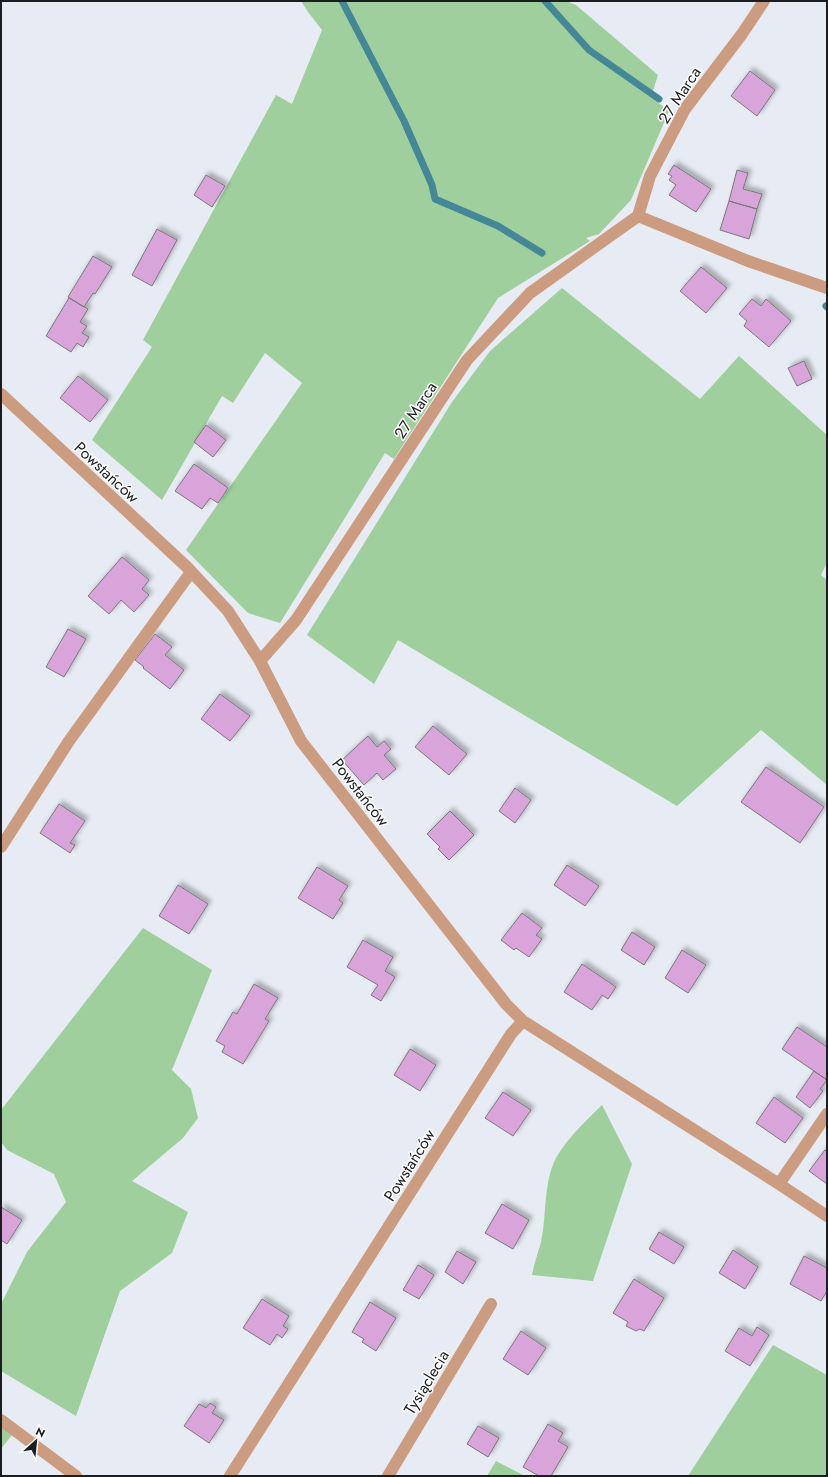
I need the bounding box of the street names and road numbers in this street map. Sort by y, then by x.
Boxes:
street label: 27 Marca [652,62,706,128]
street label: 27 Marca [388,377,442,443]
street label: Powstańców [69,436,144,509]
street label: Powstańców [327,753,395,831]
street label: Powstańców [378,1125,441,1206]
street label: Tysiąclecia [398,1346,455,1419]

